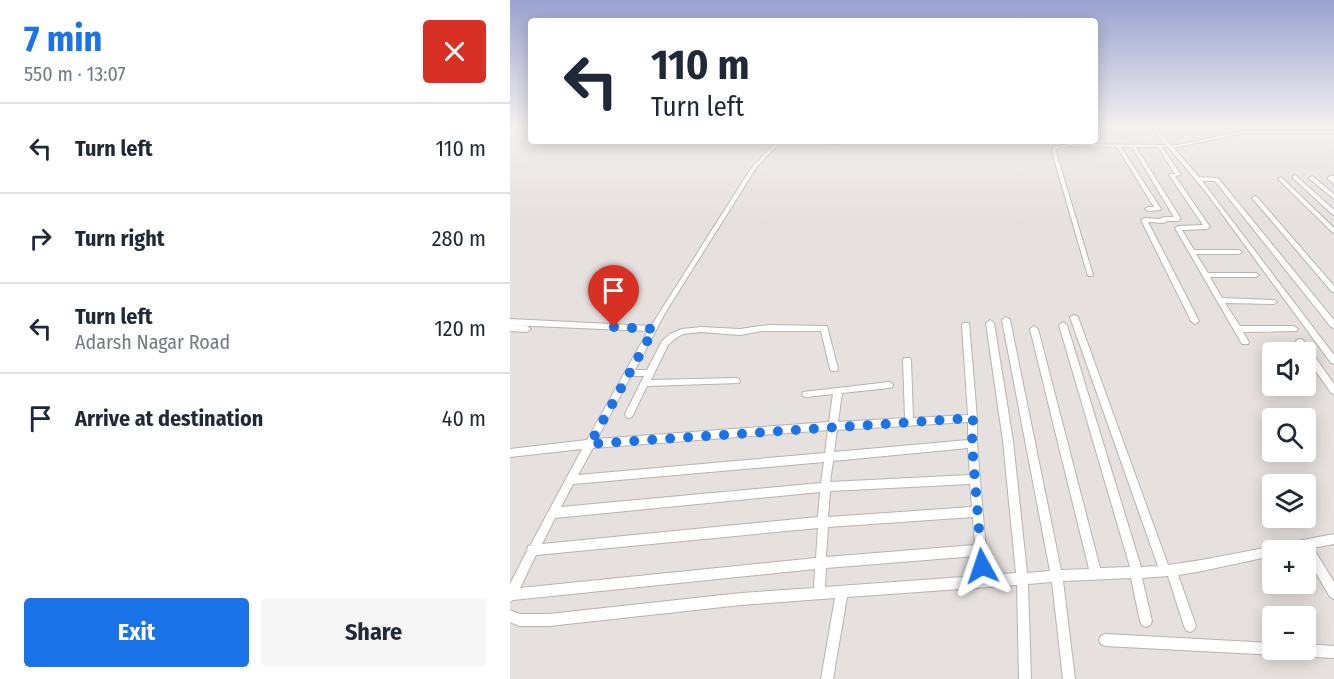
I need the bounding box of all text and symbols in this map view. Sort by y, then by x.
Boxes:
text: 7 min [24,17,102,61]
button: close [423,20,486,83]
text: 110 m [651,40,750,90]
icon: left [552,42,630,120]
text: 550 m · 13:07 [24,62,126,86]
text: Turn left [651,91,744,123]
icon: left [24,132,57,165]
text: Turn left [75,135,153,162]
text: 110 m [436,135,486,162]
icon: right [24,222,57,255]
text: Turn right [75,225,164,252]
text: 280 m [432,225,486,252]
pin [588,265,639,327]
icon: arrive [597,274,630,307]
text: Turn left [75,303,153,330]
icon: left [24,312,57,345]
text: 120 m [434,315,486,342]
text: Adarsh Nagar Road [75,330,230,354]
map controls [1262,342,1316,660]
button: sound [1262,342,1316,396]
icon: arrive [24,402,57,435]
text: Arrive at destination [75,405,263,432]
text: 40 m [442,405,486,432]
button: search [1262,408,1316,462]
button: layers [1262,474,1316,528]
position arrow [950,534,1014,598]
button: + [1262,540,1316,594]
button: Exit [24,598,249,667]
button: Share [261,598,486,667]
button: − [1262,606,1316,660]

